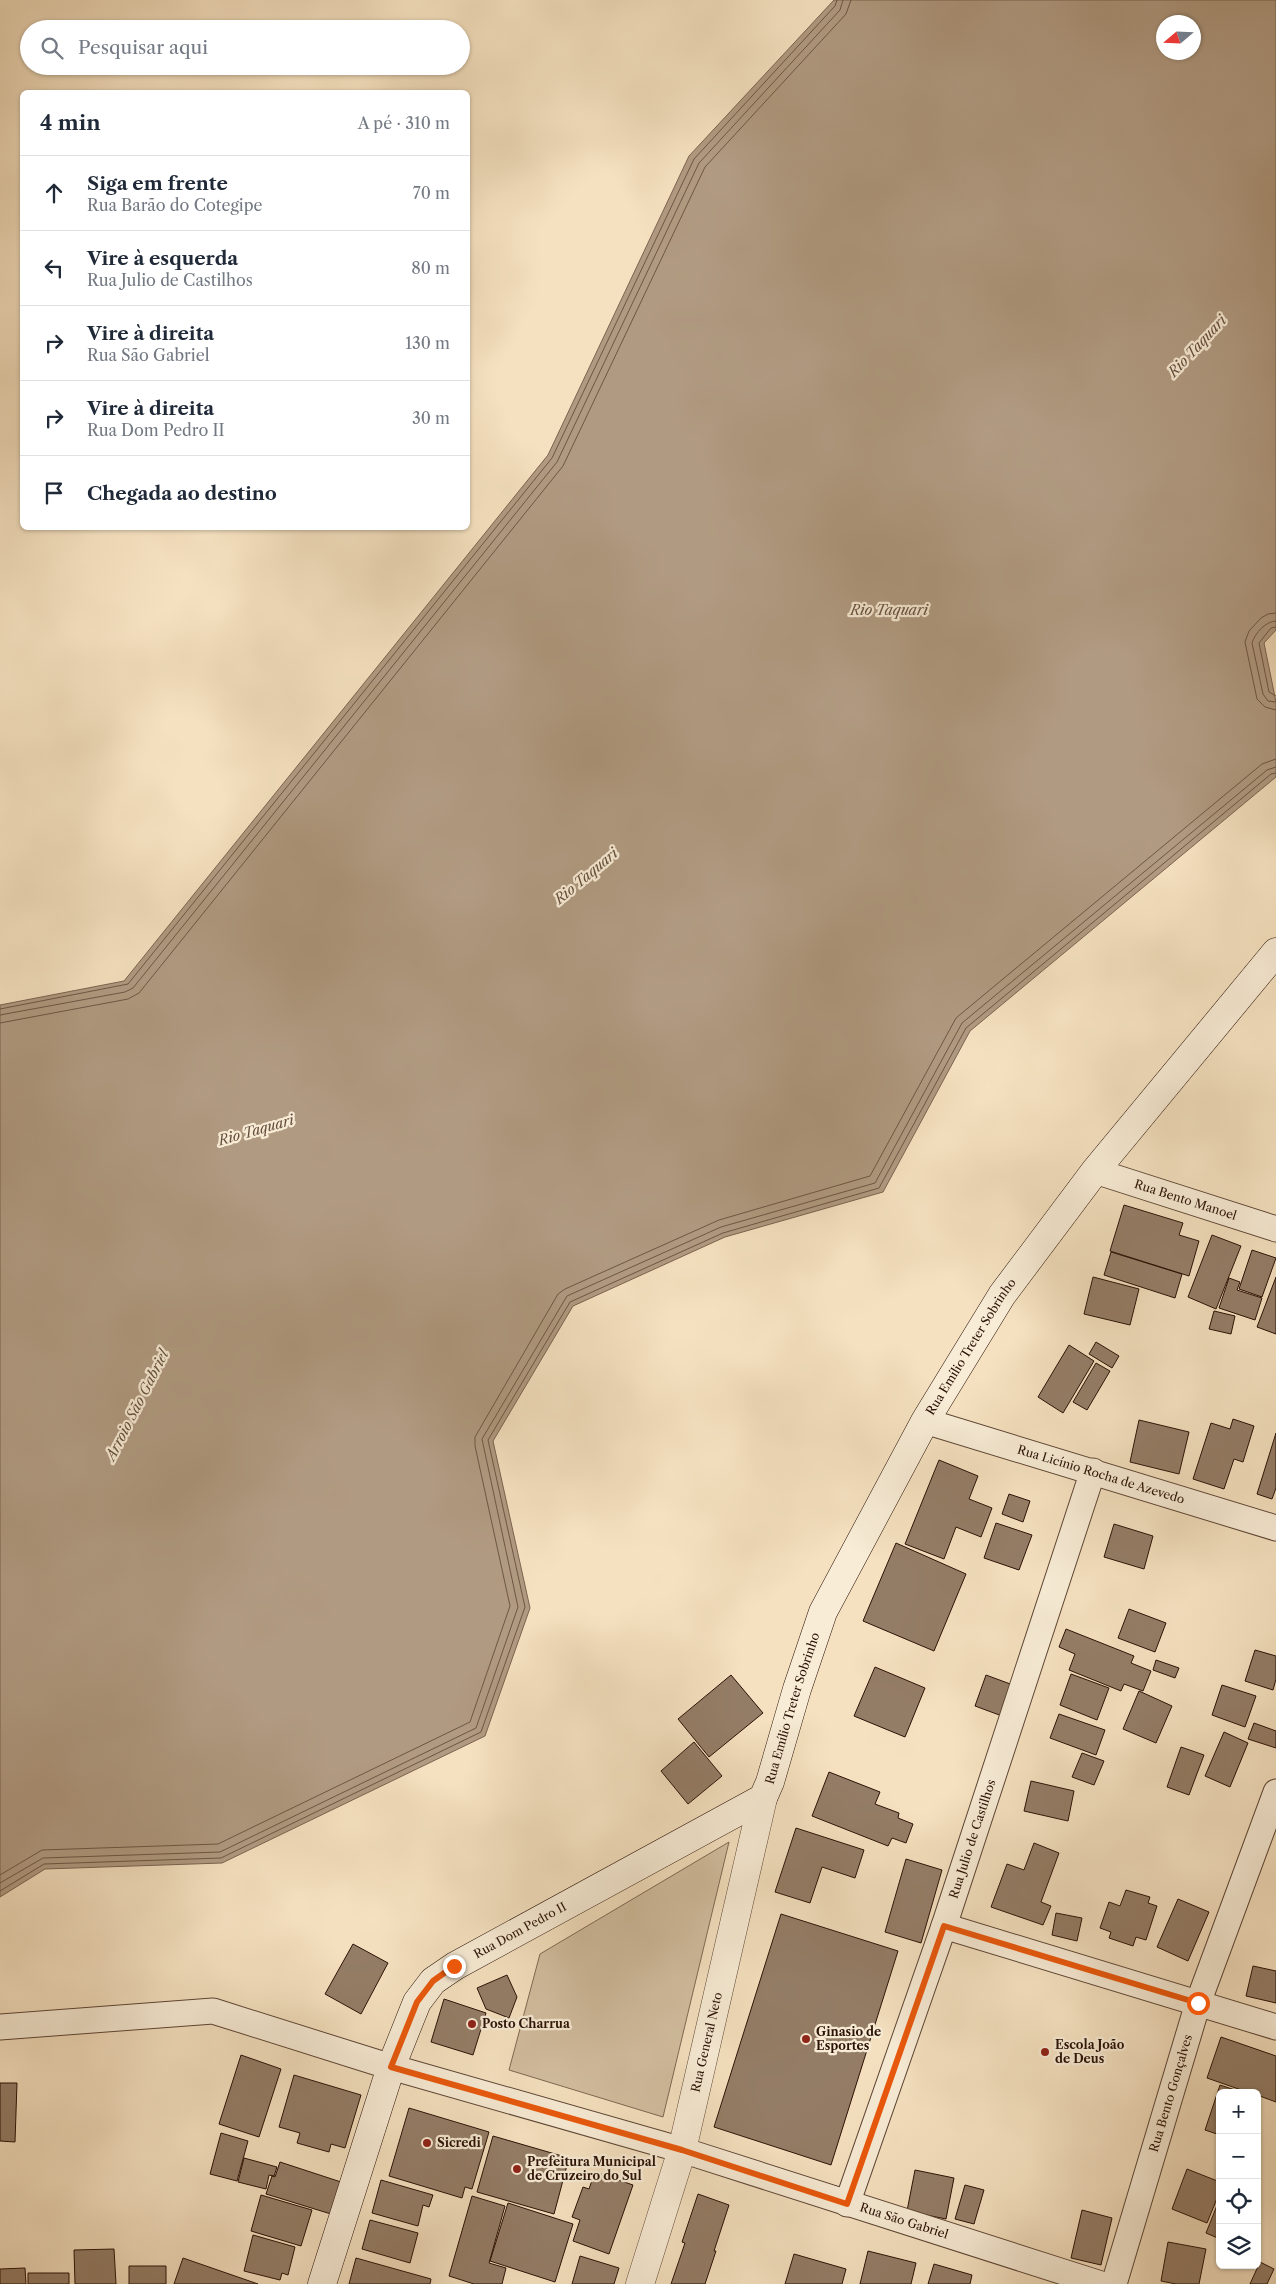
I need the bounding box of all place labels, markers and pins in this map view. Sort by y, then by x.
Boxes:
place label: Posto Charrua [482,2016,571,2031]
marker: Posto Charrua [466,2018,478,2030]
place label: Ginasio de Esportes [816,2024,881,2053]
marker: Ginasio de Esportes [800,2033,812,2045]
place label: Escola João de Deus [1055,2037,1125,2066]
marker: Escola João de Deus [1039,2046,1051,2058]
place label: Sicredi [437,2135,481,2150]
marker: Sicredi [421,2137,433,2149]
place label: Prefeitura Municipal de Cruzeiro do Sul [527,2154,656,2183]
marker: Prefeitura Municipal de Cruzeiro do Sul [511,2163,523,2175]

